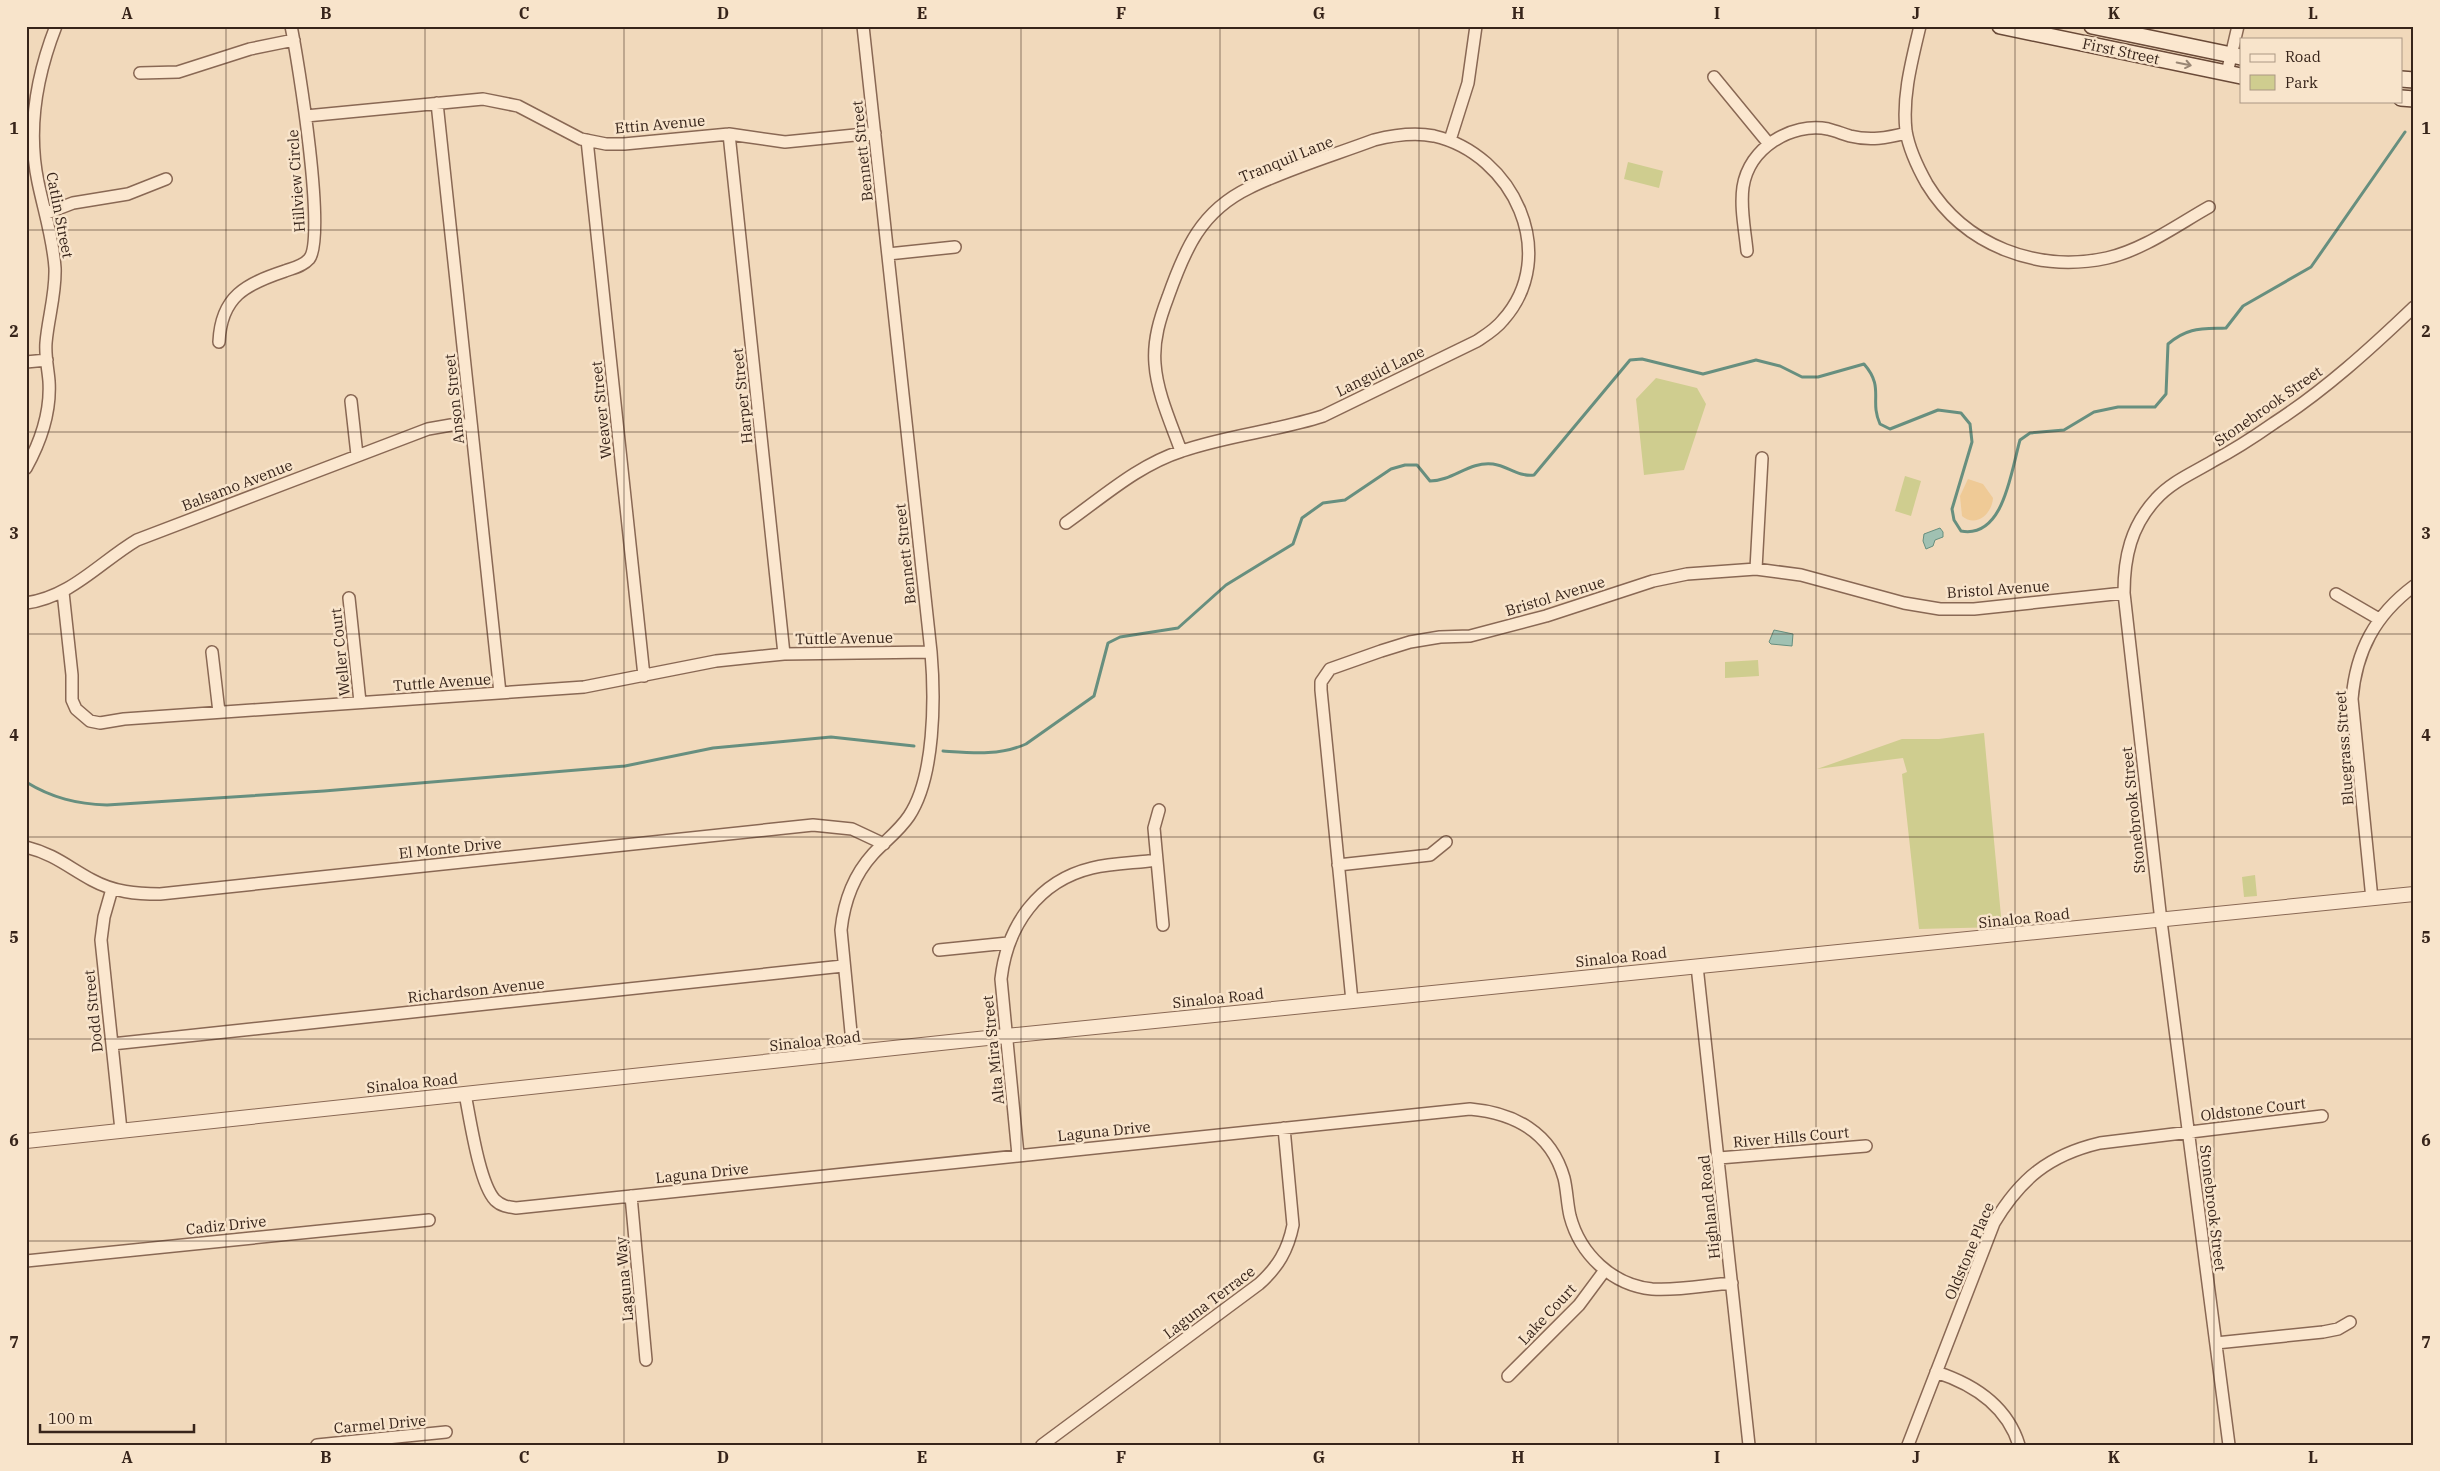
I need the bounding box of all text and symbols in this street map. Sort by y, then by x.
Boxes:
text: A [121,3,133,23]
text: B [320,3,332,23]
text: C [519,3,529,23]
text: D [717,3,729,23]
text: E [917,3,927,23]
text: F [1116,3,1126,23]
text: G [1313,3,1325,23]
text: H [1512,3,1525,23]
text: I [1714,3,1720,23]
text: J [1912,3,1920,23]
text: K [2108,3,2121,23]
text: L [2308,3,2318,23]
street label: First Street [2081,34,2161,68]
legend [2240,38,2402,102]
text: Road [2285,47,2321,66]
one-way arrow [2175,60,2191,69]
text: Park [2285,73,2318,92]
street label: Bennett Street [847,100,877,202]
street label: Ettin Avenue [614,111,706,137]
text: 1 [9,118,19,138]
text: 1 [2421,118,2431,138]
street label: Hillview Circle [283,129,309,233]
street label: Tranquil Lane [1236,132,1336,186]
street label: Catlin Street [42,170,78,260]
text: 2 [9,321,19,341]
text: 2 [2421,321,2431,341]
street label: Languid Lane [1333,341,1427,401]
street label: Harper Street [728,347,756,445]
street label: Anson Street [440,353,468,445]
street label: Weaver Street [586,360,616,460]
street label: Stonebrook Street [2210,362,2326,450]
street label: Balsamo Avenue [179,455,295,515]
street label: Bennett Street [890,503,920,605]
text: 3 [9,523,19,543]
text: 3 [2421,523,2431,543]
street label: Bristol Avenue [1503,572,1607,620]
street label: Bristol Avenue [1946,576,2050,602]
street label: Weller Court [326,607,354,697]
street label: Tuttle Avenue [795,628,893,648]
street label: Tuttle Avenue [392,669,492,695]
street label: Bluegrass Street [2331,690,2357,806]
text: 4 [9,725,19,745]
text: 4 [2421,725,2431,745]
street label: Stonebrook Street [2117,746,2149,874]
street label: El Monte Drive [398,833,502,863]
street label: Sinaloa Road [1977,904,2071,932]
text: 5 [9,927,19,947]
text: 5 [2421,927,2431,947]
street label: Sinaloa Road [1574,943,1668,971]
street label: Dodd Street [79,969,107,1053]
street label: Richardson Avenue [407,973,545,1007]
street label: Sinaloa Road [1171,984,1265,1012]
street label: Alta Mira Street [978,994,1008,1106]
street label: Sinaloa Road [768,1027,862,1055]
street label: Sinaloa Road [365,1069,459,1097]
street label: Oldstone Court [2199,1093,2307,1125]
street label: Laguna Drive [1056,1117,1152,1145]
street label: River Hills Court [1732,1122,1850,1152]
text: 6 [9,1130,19,1150]
text: 6 [2421,1130,2431,1150]
street label: Stonebrook Street [2196,1144,2230,1272]
street label: Highland Road [1694,1154,1724,1260]
street label: Laguna Drive [654,1159,750,1187]
street label: Oldstone Place [1940,1199,1998,1303]
street label: Cadiz Drive [185,1211,267,1239]
street label: Laguna Way [611,1236,637,1322]
street label: Laguna Terrace [1159,1261,1259,1343]
street label: Lake Court [1514,1280,1580,1348]
text: 7 [9,1332,19,1352]
text: 7 [2421,1332,2431,1352]
scale bar [40,1401,194,1433]
text: 100 m [48,1409,93,1428]
street label: Carmel Drive [333,1411,427,1437]
text: A [121,1447,133,1467]
text: B [320,1447,332,1467]
text: C [519,1447,529,1467]
text: D [717,1447,729,1467]
text: E [917,1447,927,1467]
text: F [1116,1447,1126,1467]
text: G [1313,1447,1325,1467]
text: H [1512,1447,1525,1467]
text: I [1714,1447,1720,1467]
text: J [1912,1447,1920,1467]
text: K [2108,1447,2121,1467]
text: L [2308,1447,2318,1467]

